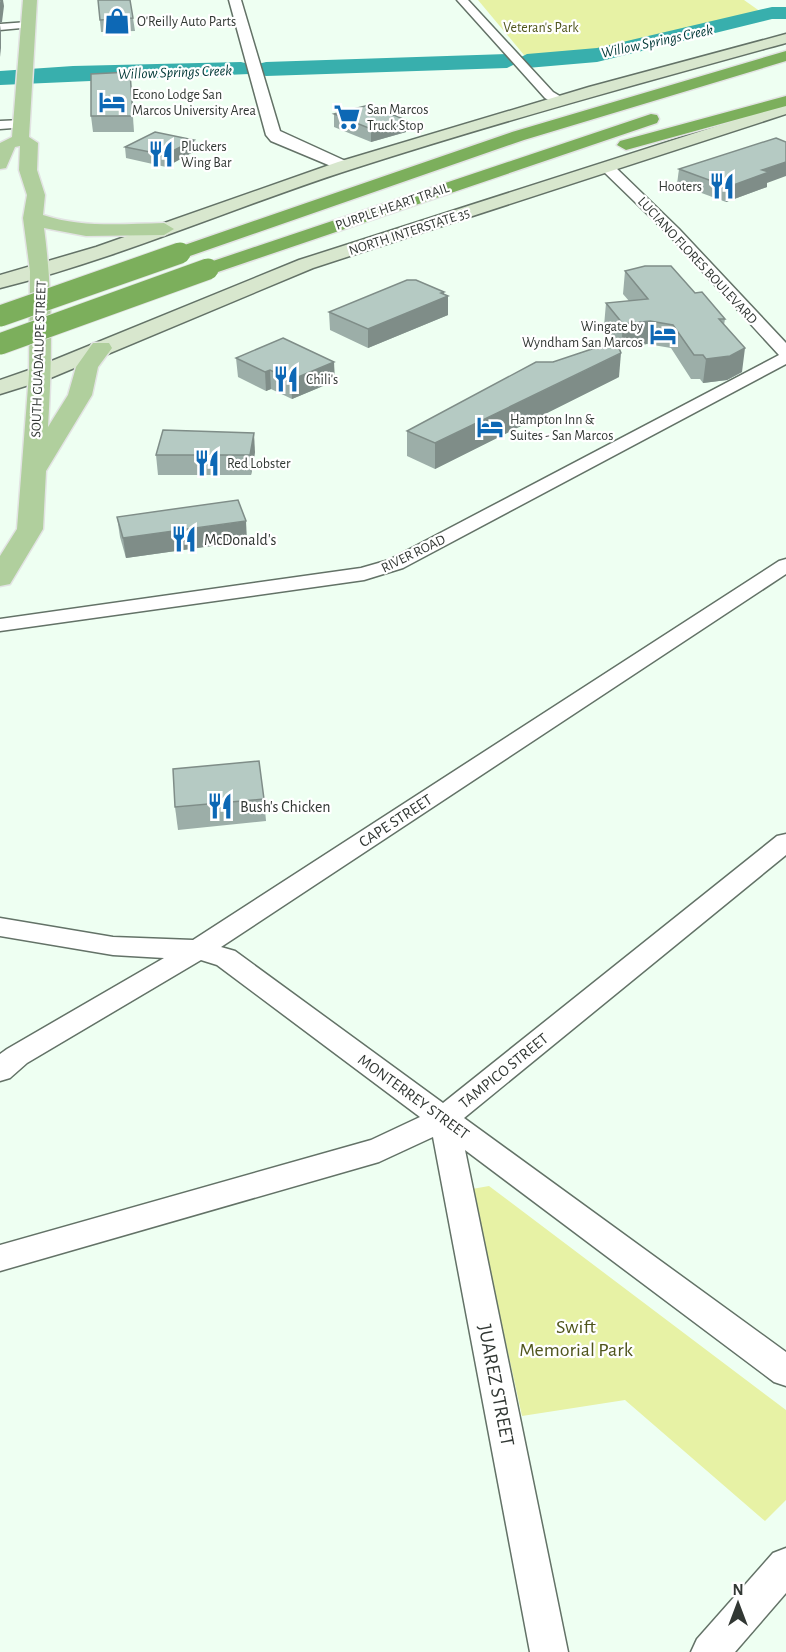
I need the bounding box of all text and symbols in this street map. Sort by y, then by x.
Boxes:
shop icon: O'Reilly Auto Parts [102,6,132,36]
place label: O'Reilly Auto Parts [137,15,236,29]
park label: Veteran's Park [503,21,579,35]
water label: Willow Springs Creek [600,22,715,61]
water label: Willow Springs Creek [118,63,232,82]
hotel icon: Econo Lodge San Marcos University Area [97,87,127,117]
place label: Econo Lodge San Marcos University Area [132,88,257,118]
supermarket icon: San Marcos Truck Stop [332,102,362,132]
place label: San Marcos Truck Stop [367,103,428,133]
restaurant icon: Pluckers Wing Bar [146,139,176,169]
place label: Pluckers Wing Bar [181,140,232,170]
restaurant icon: Hooters [707,171,737,201]
place label: Hooters [659,180,702,194]
street label: PURPLE HEART TRAIL [334,181,451,233]
street label: LUCIANO FLORES BOULEVARD [635,194,760,327]
street label: NORTH INTERSTATE 35 [347,206,472,258]
street label: SOUTH GUADALUPE STREET [29,280,49,438]
hotel icon: Wingate by Wyndham San Marcos [648,319,678,349]
place label: Wingate by Wyndham San Marcos [522,320,643,350]
restaurant icon: Chili's [271,364,301,394]
place label: Chili's [306,373,338,387]
hotel icon: Hampton Inn & Suites - San Marcos [475,412,505,442]
place label: Hampton Inn & Suites - San Marcos [510,413,613,443]
restaurant icon: Red Lobster [192,448,222,478]
place label: Red Lobster [227,457,291,471]
restaurant icon: McDonald's [169,524,199,554]
place label: McDonald's [204,532,277,548]
street label: RIVER ROAD [379,532,448,575]
restaurant icon: Bush's Chicken [205,791,235,821]
street label: CAPE STREET [356,791,435,850]
place label: Bush's Chicken [240,799,331,815]
street label: TAMPICO STREET [456,1030,551,1111]
street label: MONTERREY STREET [355,1051,472,1142]
park label: Swift Memorial Park [519,1317,633,1360]
street label: JUAREZ STREET [474,1323,518,1448]
north arrow [708,1574,768,1634]
text: N [732,1582,744,1598]

